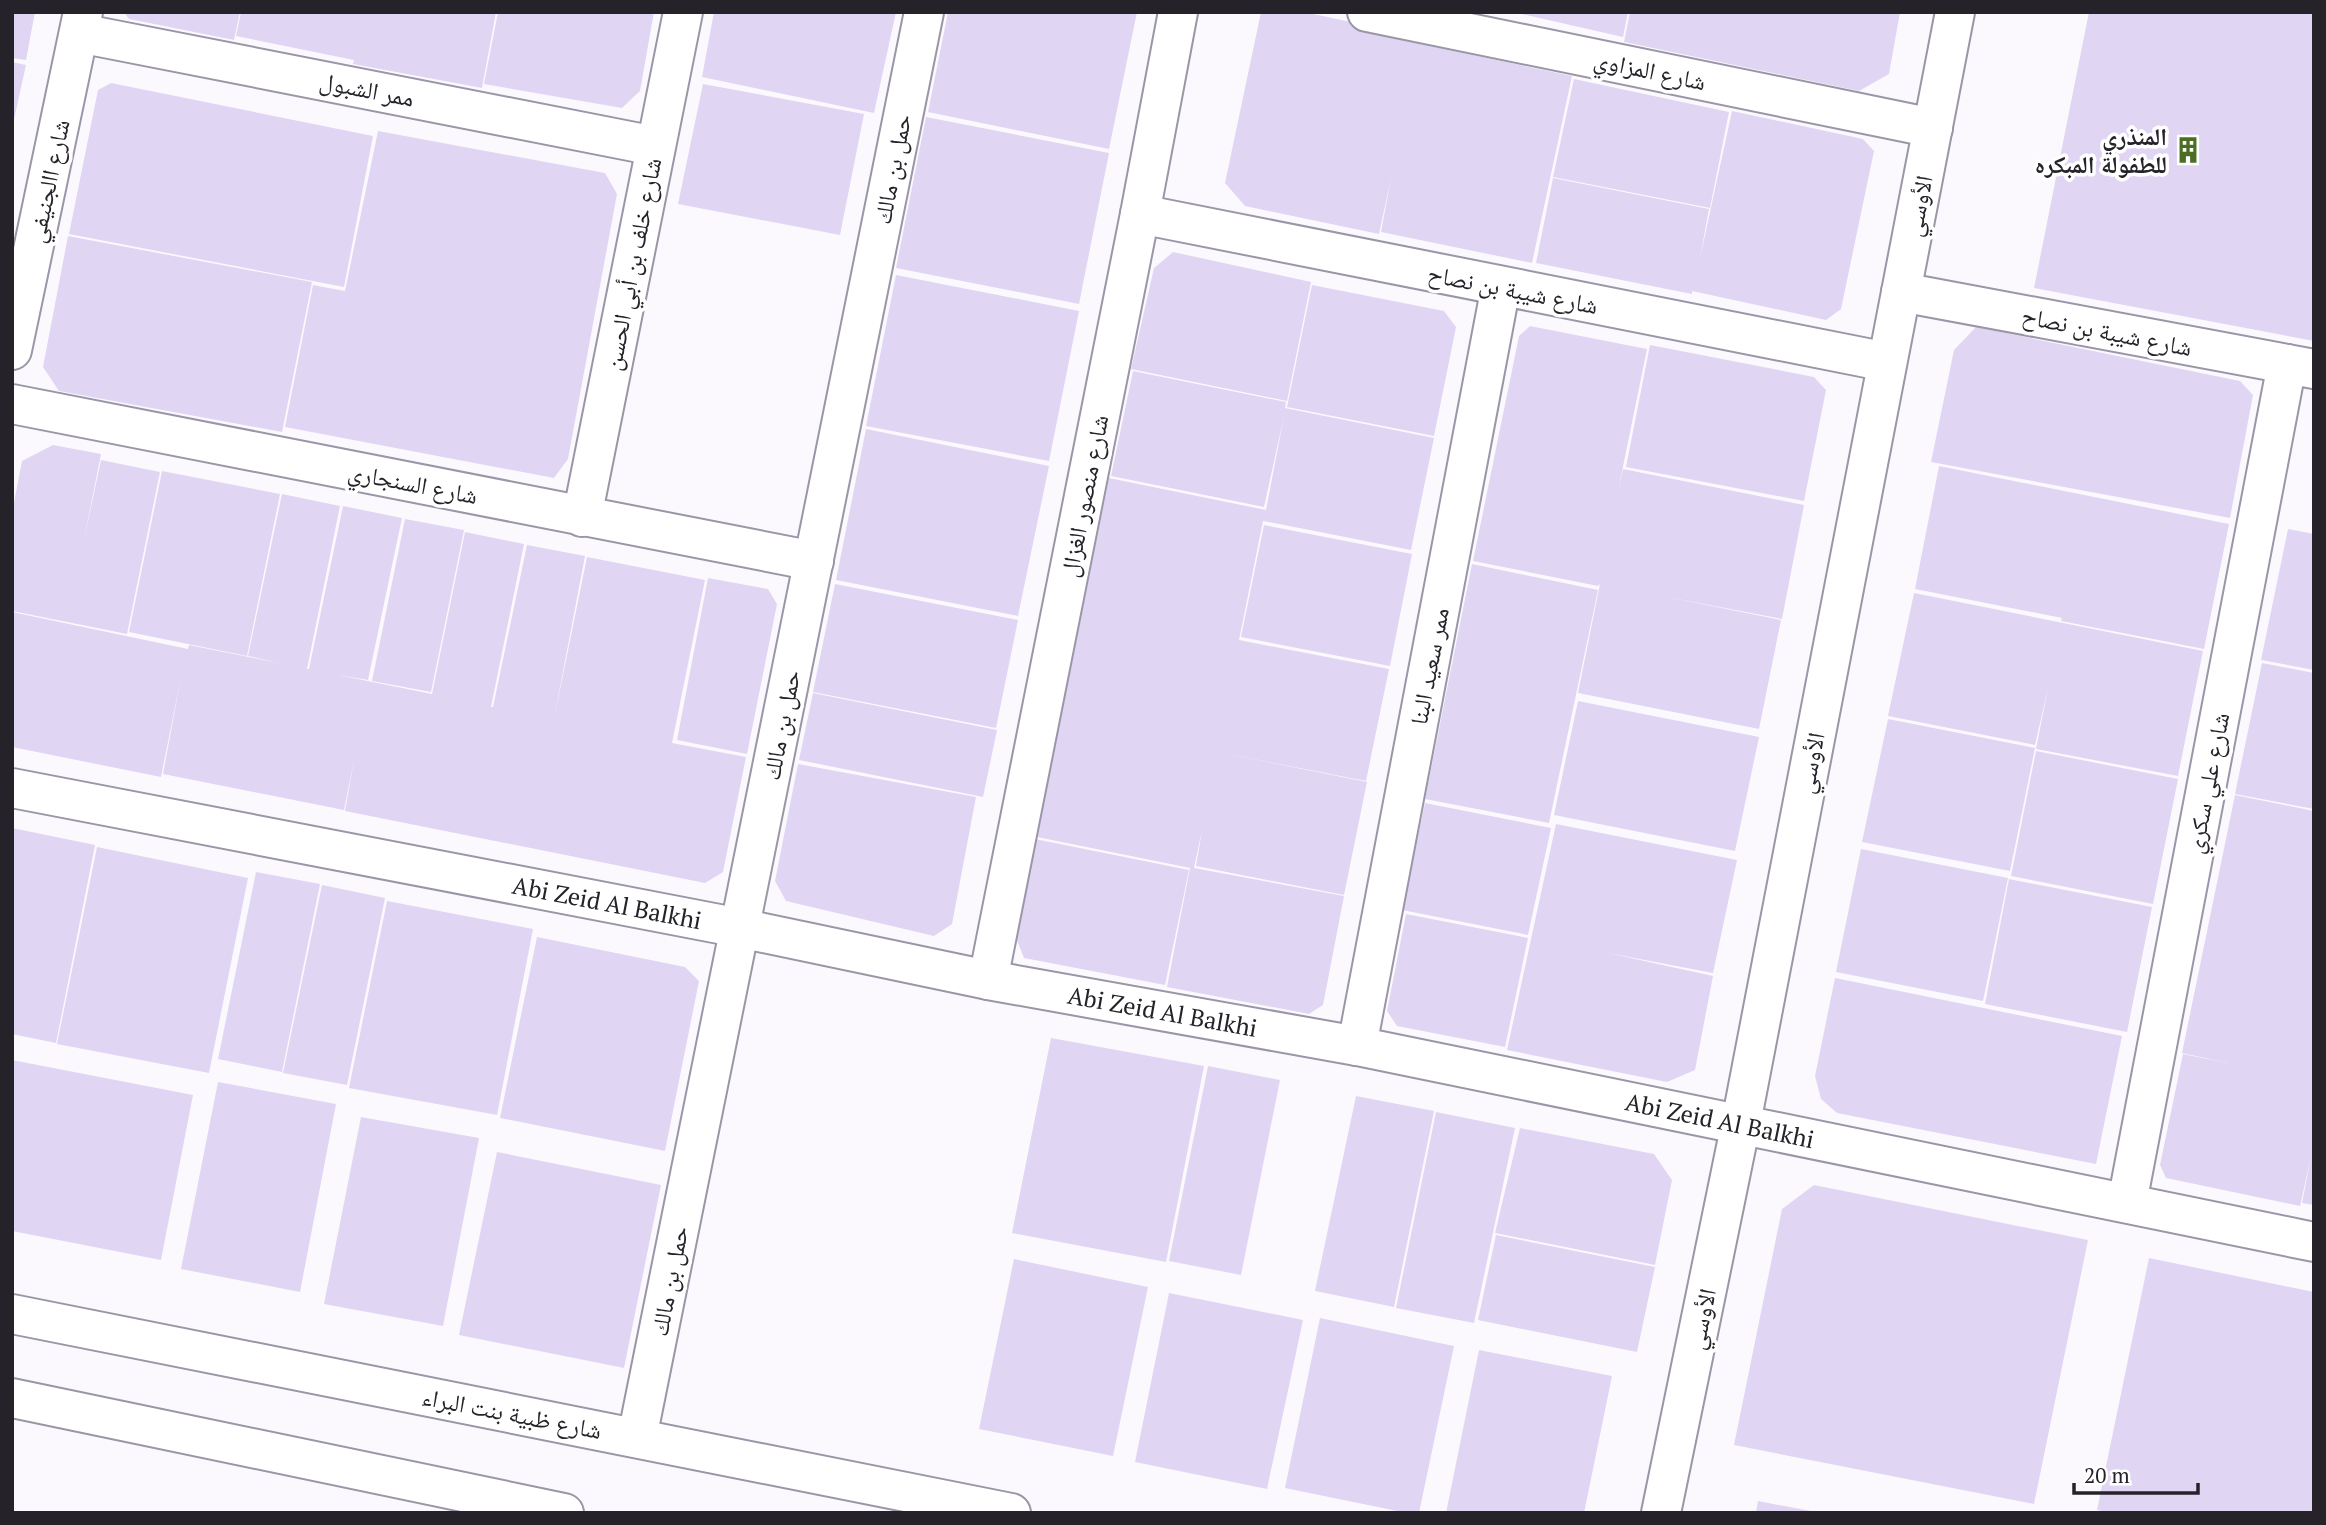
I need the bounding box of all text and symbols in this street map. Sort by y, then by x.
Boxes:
street label: شارع المزاوي [1590,43,1709,101]
street label: ممر الشبول [317,64,417,114]
street label: حمل بن مالك [866,111,918,227]
street label: شارع االجنيفي [19,116,81,247]
place label: المنذري للطفولة المبكره [2035,120,2167,180]
building icon: المنذري للطفولة المبكره [2173,135,2203,165]
street label: شارع خلف بن أبي الحسن [596,155,672,374]
street label: الأوسي [1896,173,1944,240]
street label: شارع شيبة بن نصاح [1425,257,1601,321]
street label: شارع شيبة بن نصاح [2019,299,2195,363]
street label: شارع منصور الغزال [1053,412,1115,580]
street label: شارع السنجاري [345,455,481,515]
street label: ممر سعيد البنا [1402,605,1456,727]
street label: حمل بن مالك [755,667,807,783]
street label: شارع علي سكري [2178,710,2240,857]
street label: الأوسي [1788,730,1836,797]
street label: Abi Zeid Al Balkhi [510,869,704,936]
street label: Abi Zeid Al Balkhi [1065,979,1260,1044]
street label: Abi Zeid Al Balkhi [1623,1085,1817,1155]
street label: حمل بن مالك [643,1223,695,1339]
street label: الأوسي [1679,1286,1727,1353]
street label: شارع ظبية بنت البراء [419,1380,605,1446]
scale bar [2074,1452,2198,1496]
text: 20 m [2084,1461,2130,1489]

